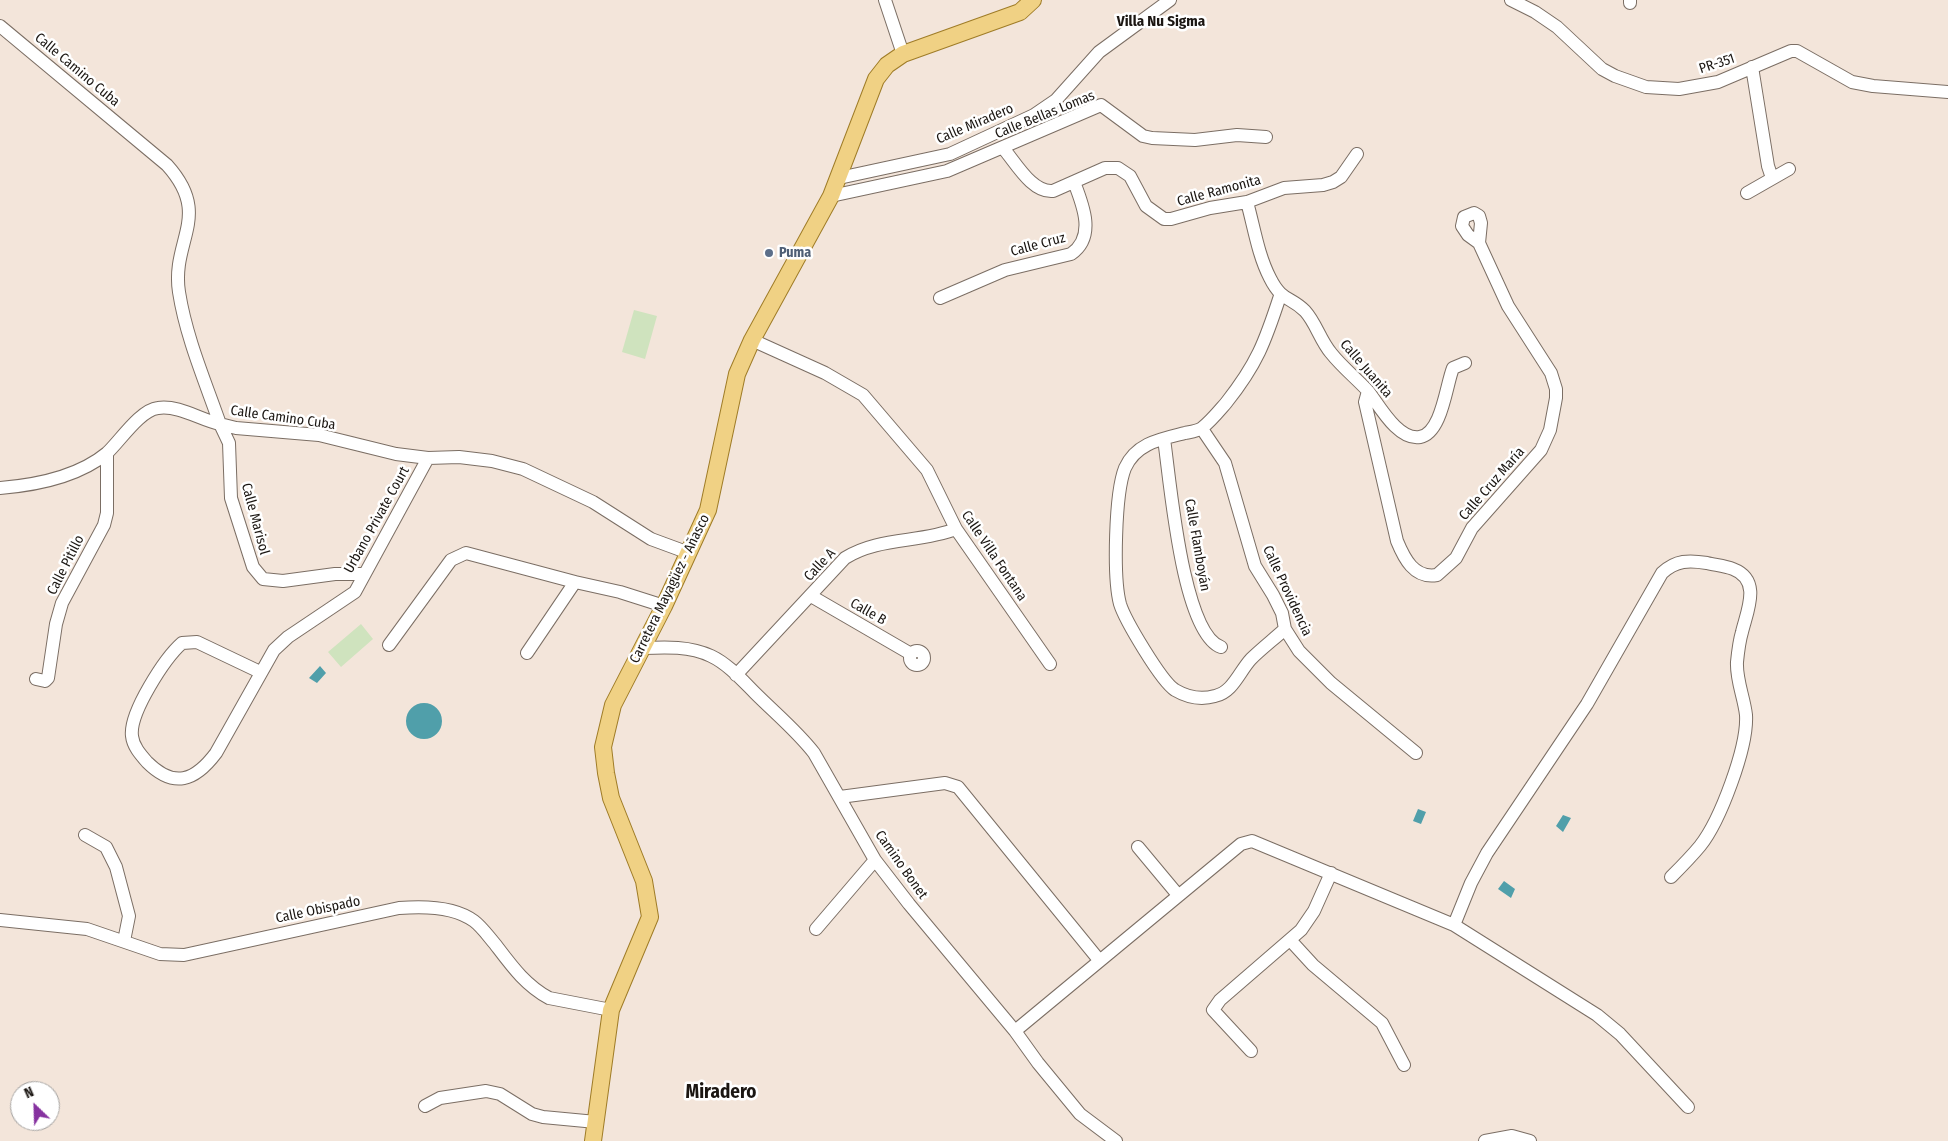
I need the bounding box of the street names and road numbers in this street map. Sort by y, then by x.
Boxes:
street label: Calle Camino Cuba [31,30,123,110]
street label: PR-351 [1697,50,1737,78]
street label: Calle Bellas Lomas [993,87,1097,143]
street label: Calle Miradero [934,100,1016,148]
street label: Calle Ramonita [1175,172,1263,210]
street label: Calle Cruz [1009,230,1067,260]
street label: Calle Juanita [1336,337,1396,401]
street label: Calle Camino Cuba [229,402,337,434]
street label: Calle Cruz María [1456,444,1528,524]
street label: Urbano Private Court [341,464,413,576]
street label: Calle Marisol [237,481,273,557]
street label: Calle Flamboyán [1181,497,1213,593]
street label: Calle Villa Fontana [958,508,1030,604]
street label: Carretera Mayagüez - Añasco [627,512,713,666]
street label: Calle Pitillo [44,532,88,598]
street label: Calle Providencia [1259,543,1315,639]
street label: Calle A [801,545,839,585]
street label: Calle B [847,595,889,629]
street label: Camino Bonet [871,827,931,903]
street label: Calle Obispado [274,893,362,927]

